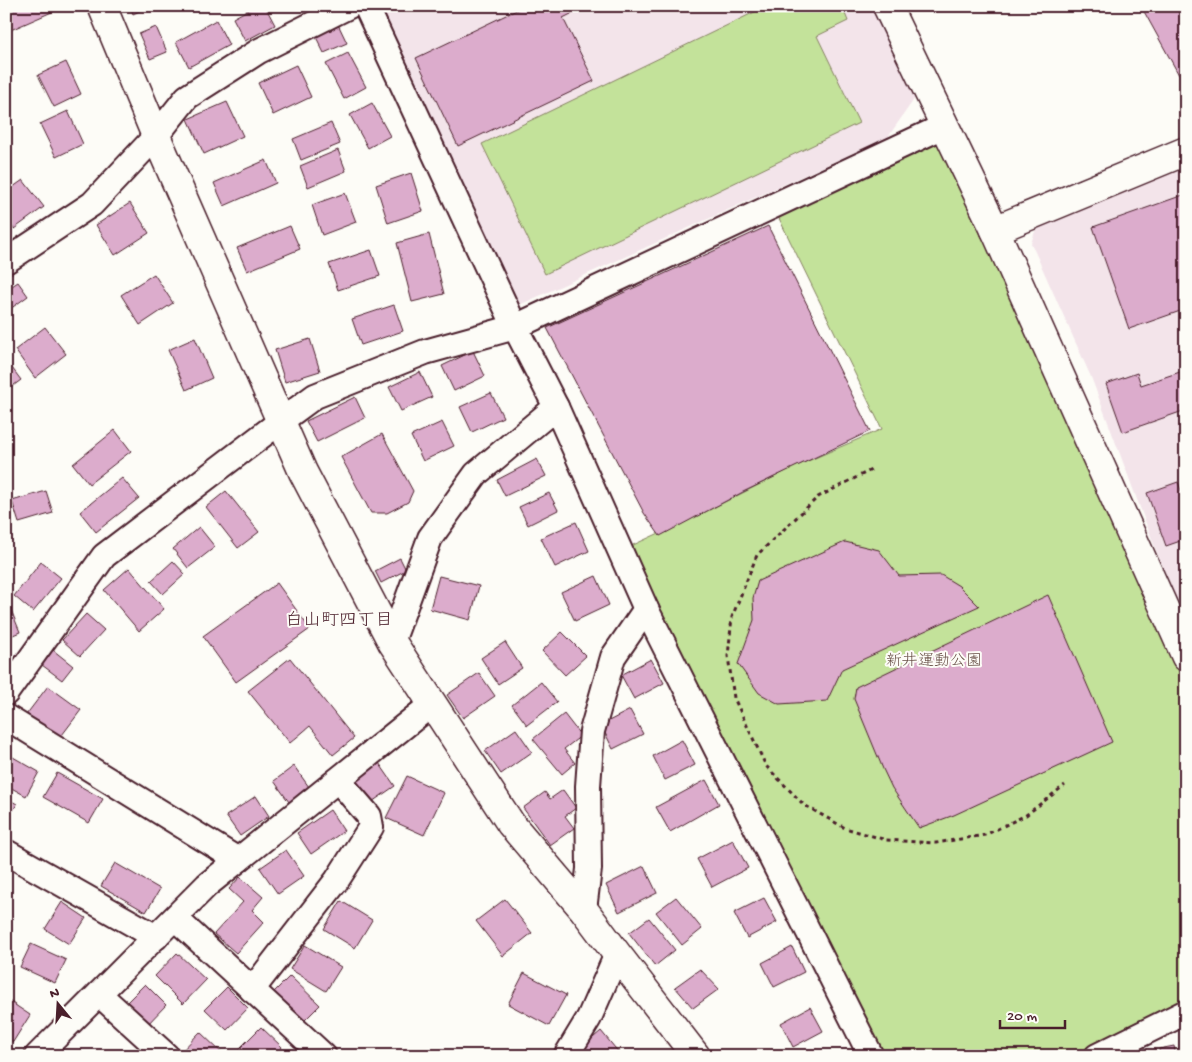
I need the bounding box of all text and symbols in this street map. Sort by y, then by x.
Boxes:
district label: 白山町四丁目 [285,610,393,632]
park label: 新井運動公園 [886,652,982,672]
north arrow [32,980,82,1030]
text: N [48,985,62,1004]
scale bar [1000,997,1064,1029]
text: 20 m [1007,1008,1037,1026]

